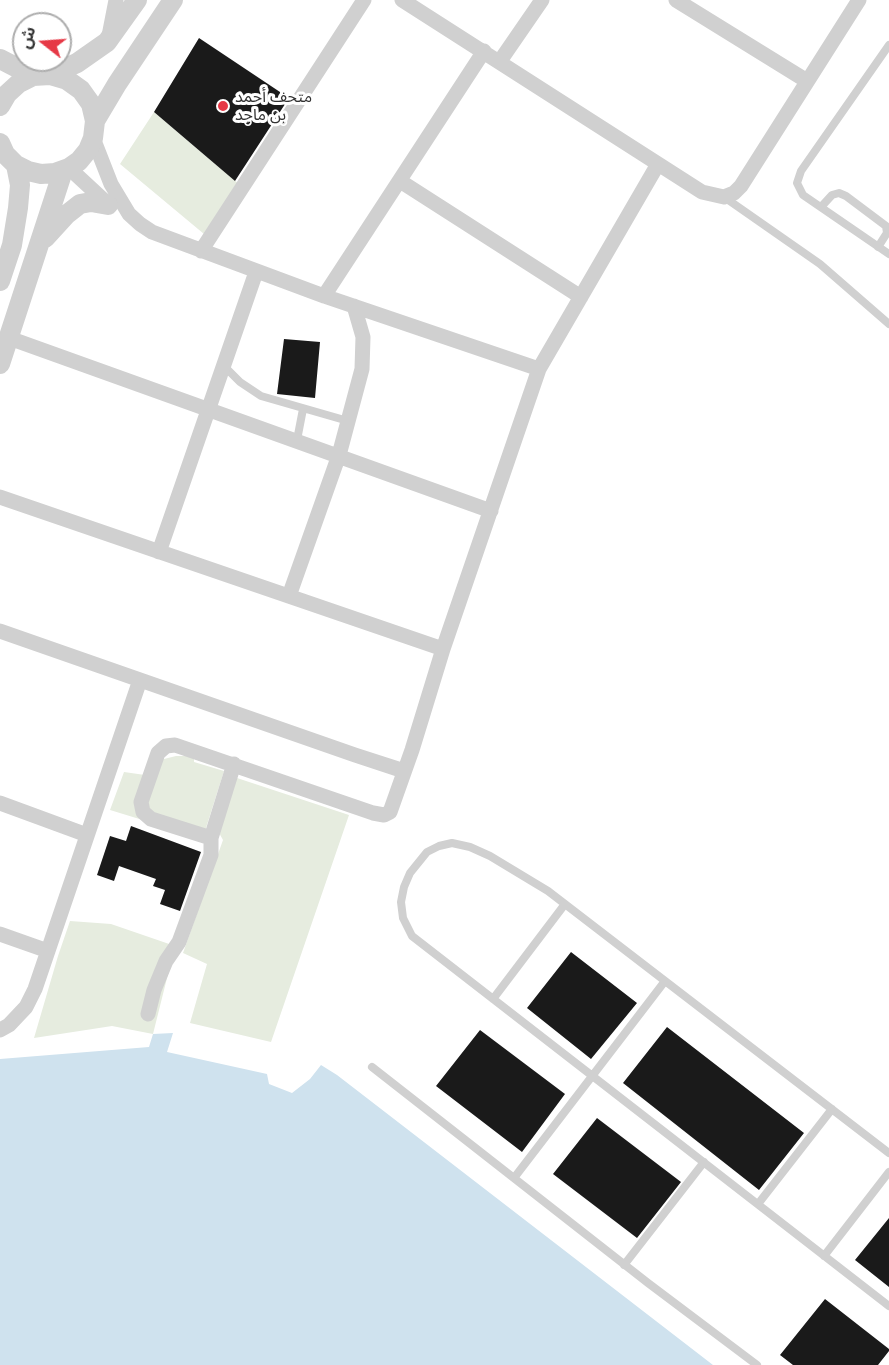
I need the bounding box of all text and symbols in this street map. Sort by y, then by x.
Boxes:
north arrow [12,12,72,72]
text: ش [14,24,39,50]
place label: متحف أحمد بن ماجد [235,87,312,125]
marker: متحف أحمد بن ماجد [216,99,230,113]

